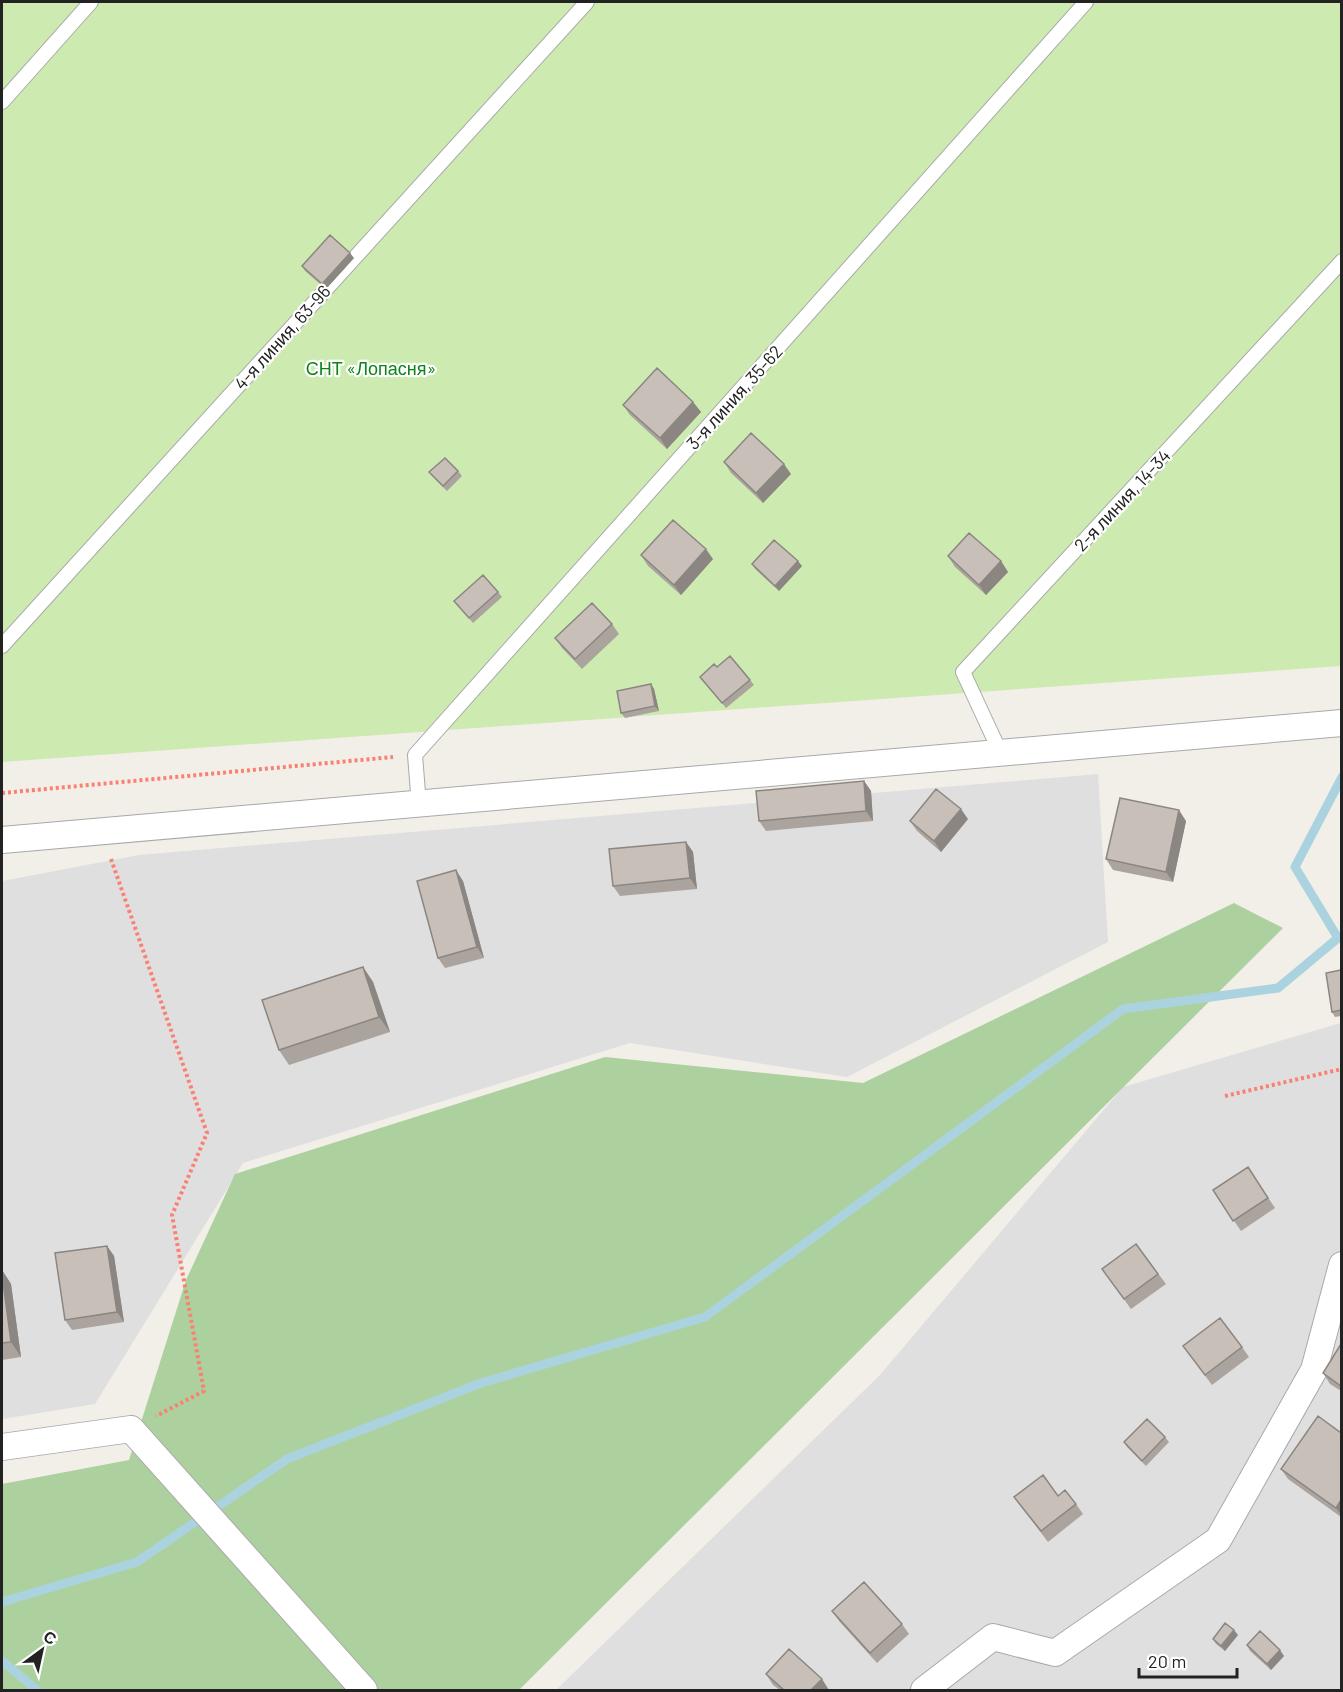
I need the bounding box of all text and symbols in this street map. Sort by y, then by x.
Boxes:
street label: 4-я линия, 63-96 [229,280,335,394]
street label: 3-я линия, 35-62 [681,340,787,454]
park label: СНТ «Лопасня» [306,357,436,379]
street label: 2-я линия, 14-34 [1069,445,1175,555]
north arrow [12,1620,72,1680]
text: С [40,1626,61,1648]
scale bar [1139,1641,1236,1679]
text: 20 m [1148,1650,1186,1672]

